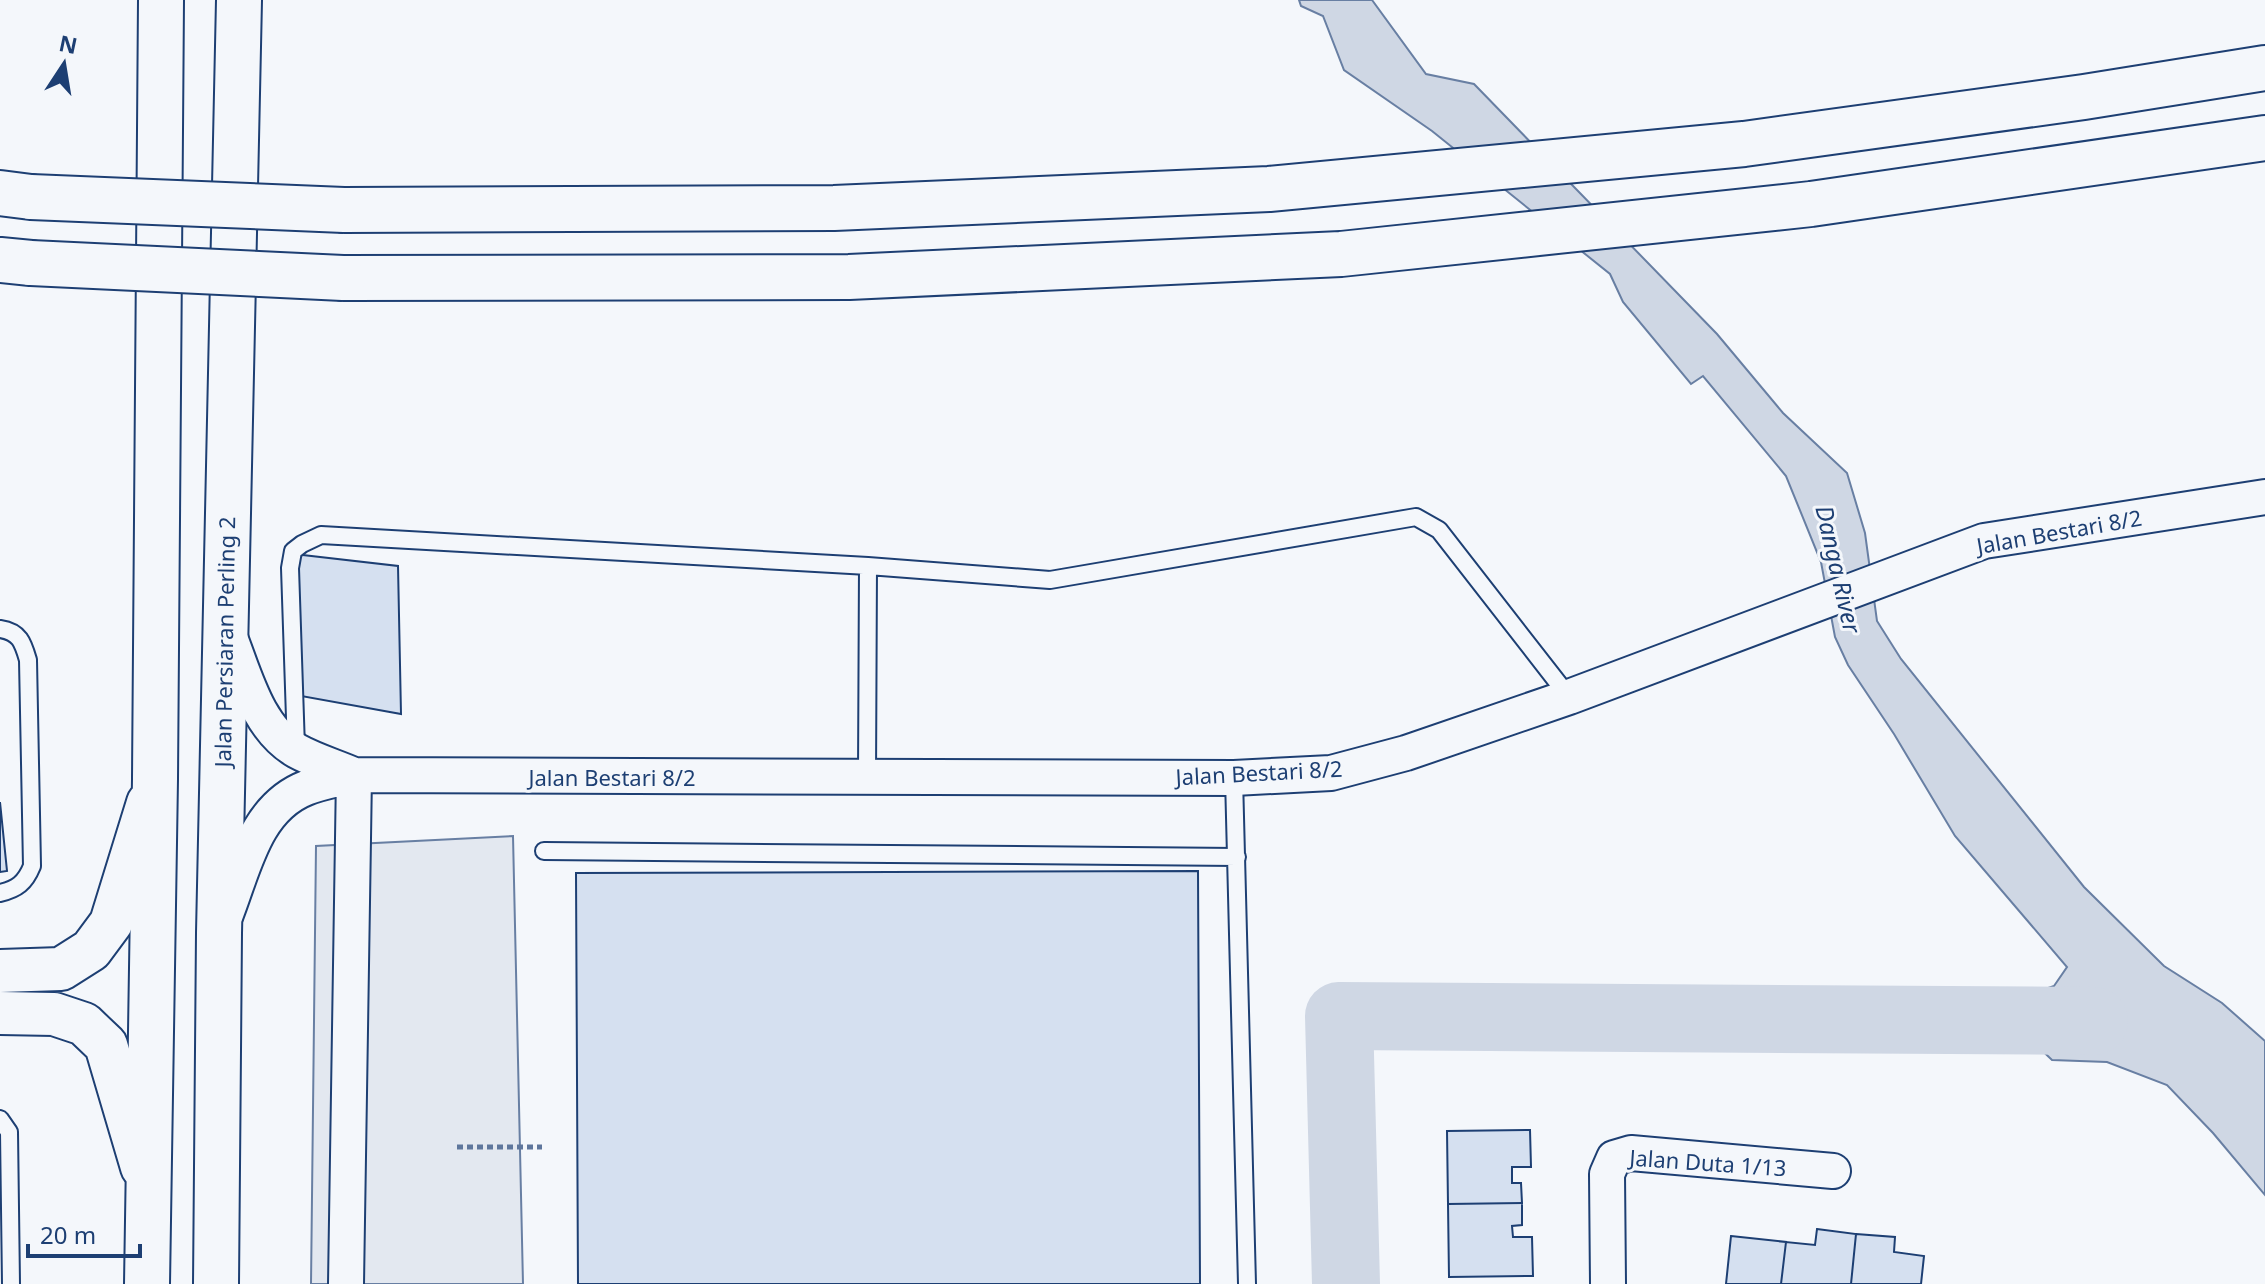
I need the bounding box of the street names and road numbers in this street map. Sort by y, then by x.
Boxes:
street label: Jalan Bestari 8/2 [1972,502,2144,561]
street label: Jalan Persiaran Perling 2 [207,516,241,770]
street label: Jalan Bestari 8/2 [1173,753,1343,791]
street label: Jalan Bestari 8/2 [526,762,696,792]
street label: Jalan Duta 1/13 [1627,1141,1787,1182]

